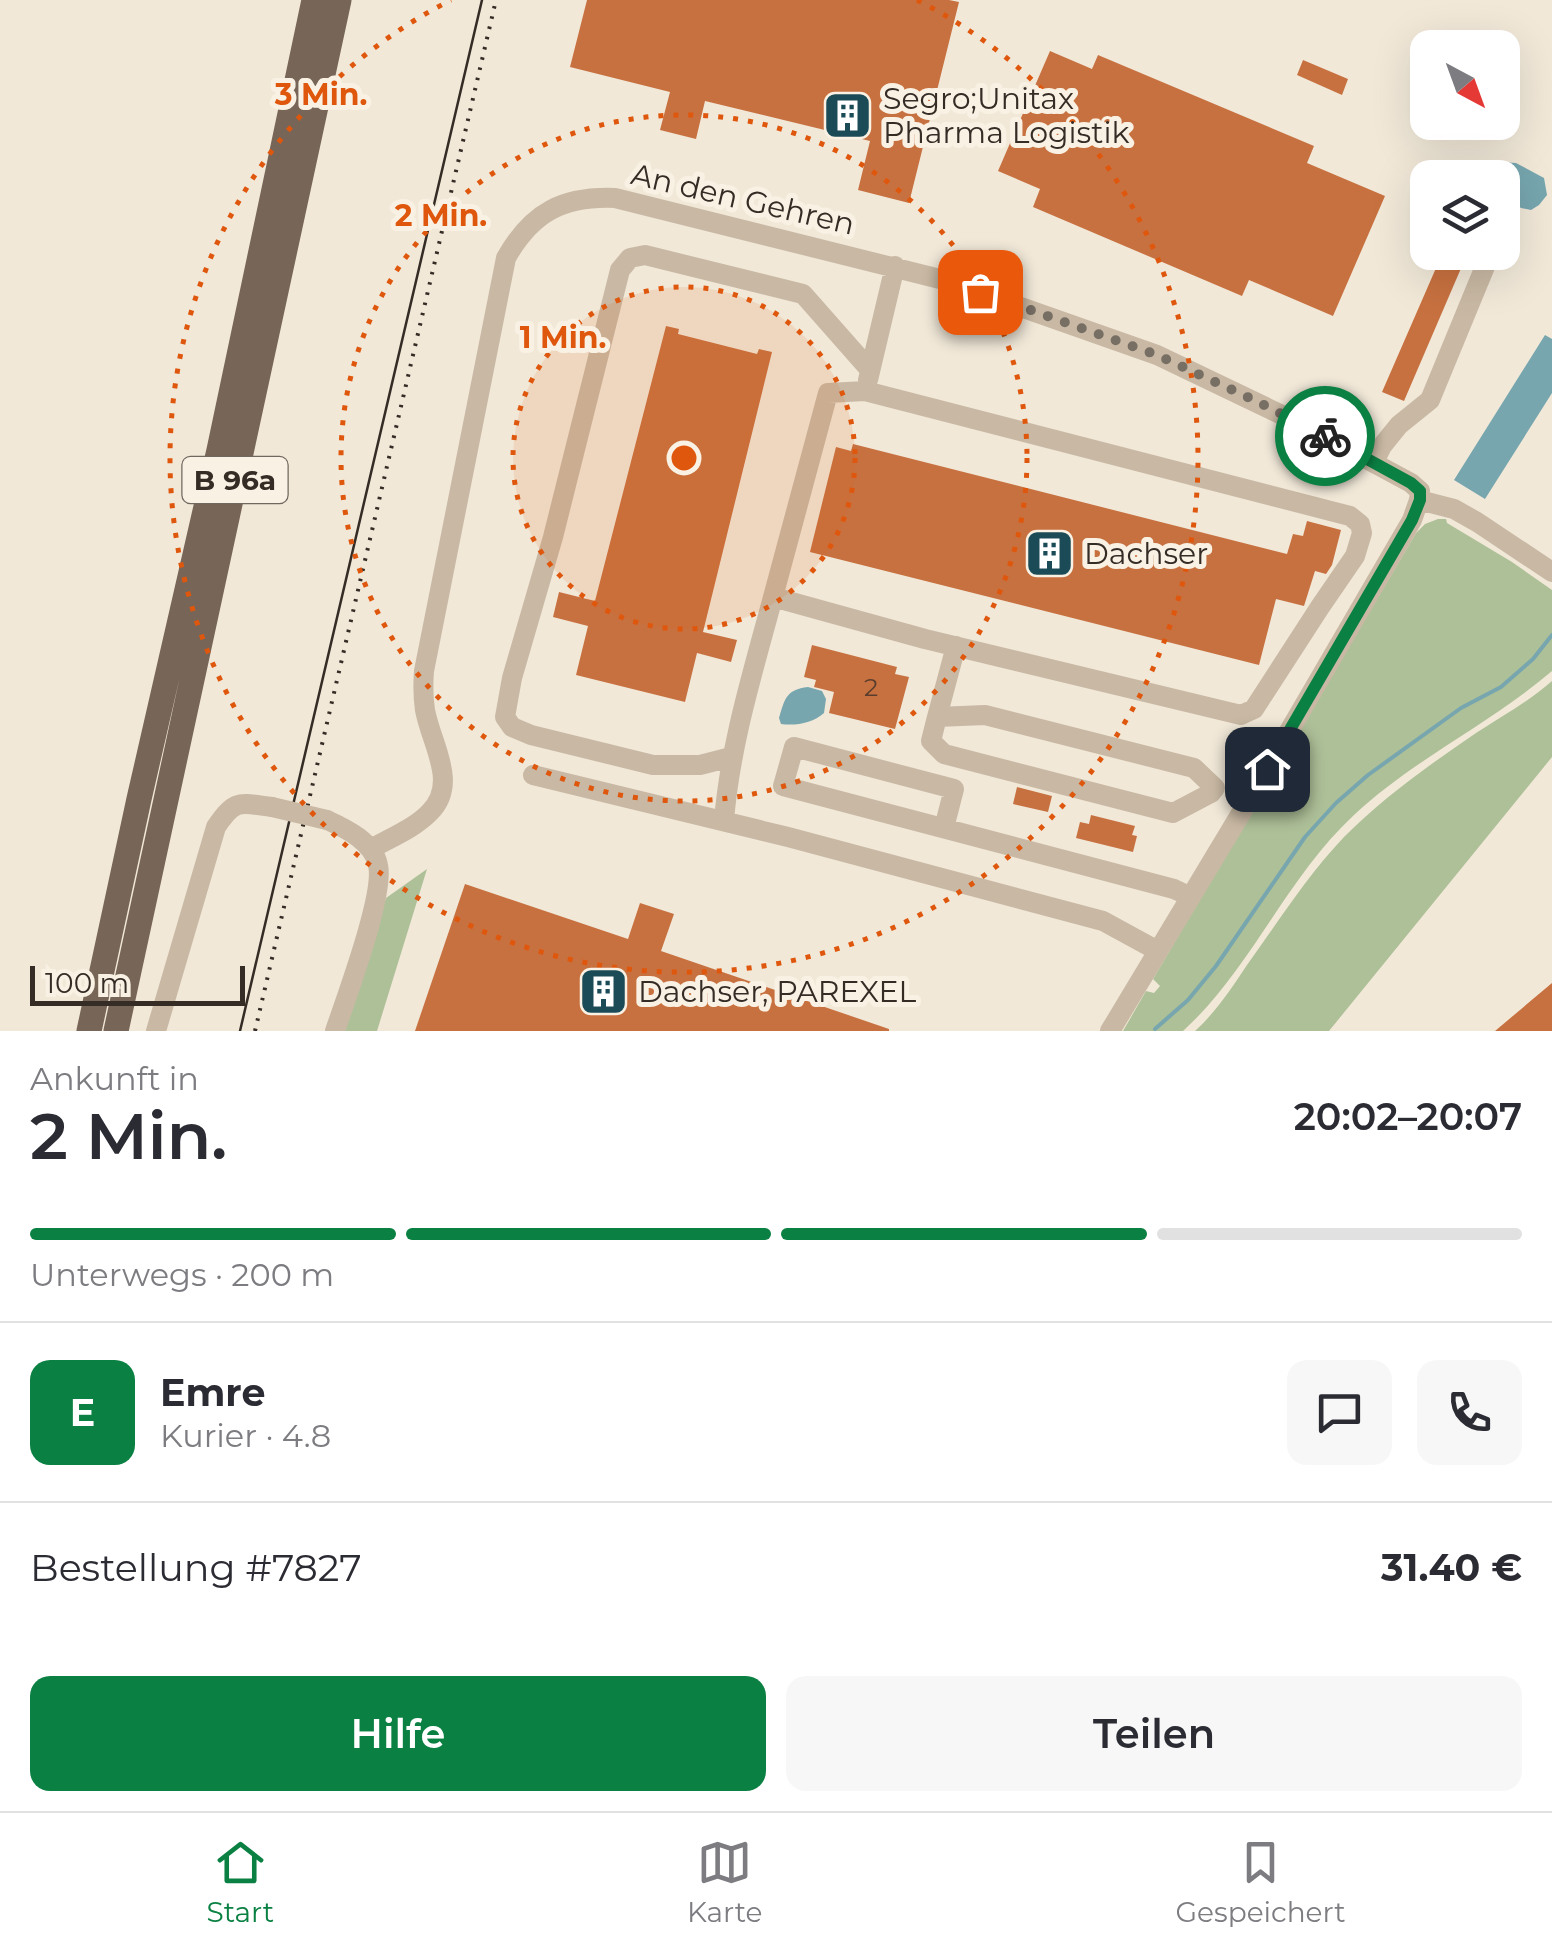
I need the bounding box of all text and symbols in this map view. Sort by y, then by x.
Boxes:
north arrow [1410,30,1520,140]
map controls [1410,30,1520,270]
text: 3 Min. [274,76,367,113]
place label: Segro;Unitax Pharma Logistik [883,80,1129,151]
building icon: Segro;Unitax Pharma Logistik [822,89,874,141]
street label: An den Gehren [628,155,858,243]
button: layers [1410,160,1520,270]
text: 2 Min. [395,197,487,234]
pin [938,250,1023,335]
icon: bag [953,265,1008,320]
text: 1 Min. [520,319,606,356]
courier [1275,386,1375,486]
icon: bike [1298,409,1353,464]
centre of rings [666,440,702,476]
road number: B 96a [182,457,288,503]
building icon: Dachser [1023,527,1075,579]
place label: Dachser [1084,535,1208,572]
house number: 2 [864,672,878,702]
pin [1225,727,1310,812]
icon: home [1240,742,1295,797]
scale bar [30,961,245,1006]
building icon: Dachser, PAREXEL [577,965,629,1017]
text: 100 m [45,966,129,1000]
place label: Dachser, PAREXEL [638,973,917,1010]
text: Ankunft in [30,1059,199,1098]
text: 20:02–20:07 [1294,1093,1522,1140]
text: 2 Min. [30,1096,227,1175]
text: Unterwegs · 200 m [30,1255,334,1294]
button: chat [1287,1360,1392,1465]
button: phone [1417,1360,1522,1465]
text: Emre [160,1369,265,1416]
text: E [70,1389,95,1436]
text: Kurier · 4.8 [160,1416,331,1455]
text: Bestellung #7827 [30,1544,362,1591]
text: 31.40 € [1381,1544,1522,1591]
button: Hilfe [30,1676,766,1791]
button: Teilen [786,1676,1522,1791]
tab: Start [206,1835,274,1929]
tab: Karte [687,1835,762,1929]
tab: Gespeichert [1175,1835,1346,1929]

